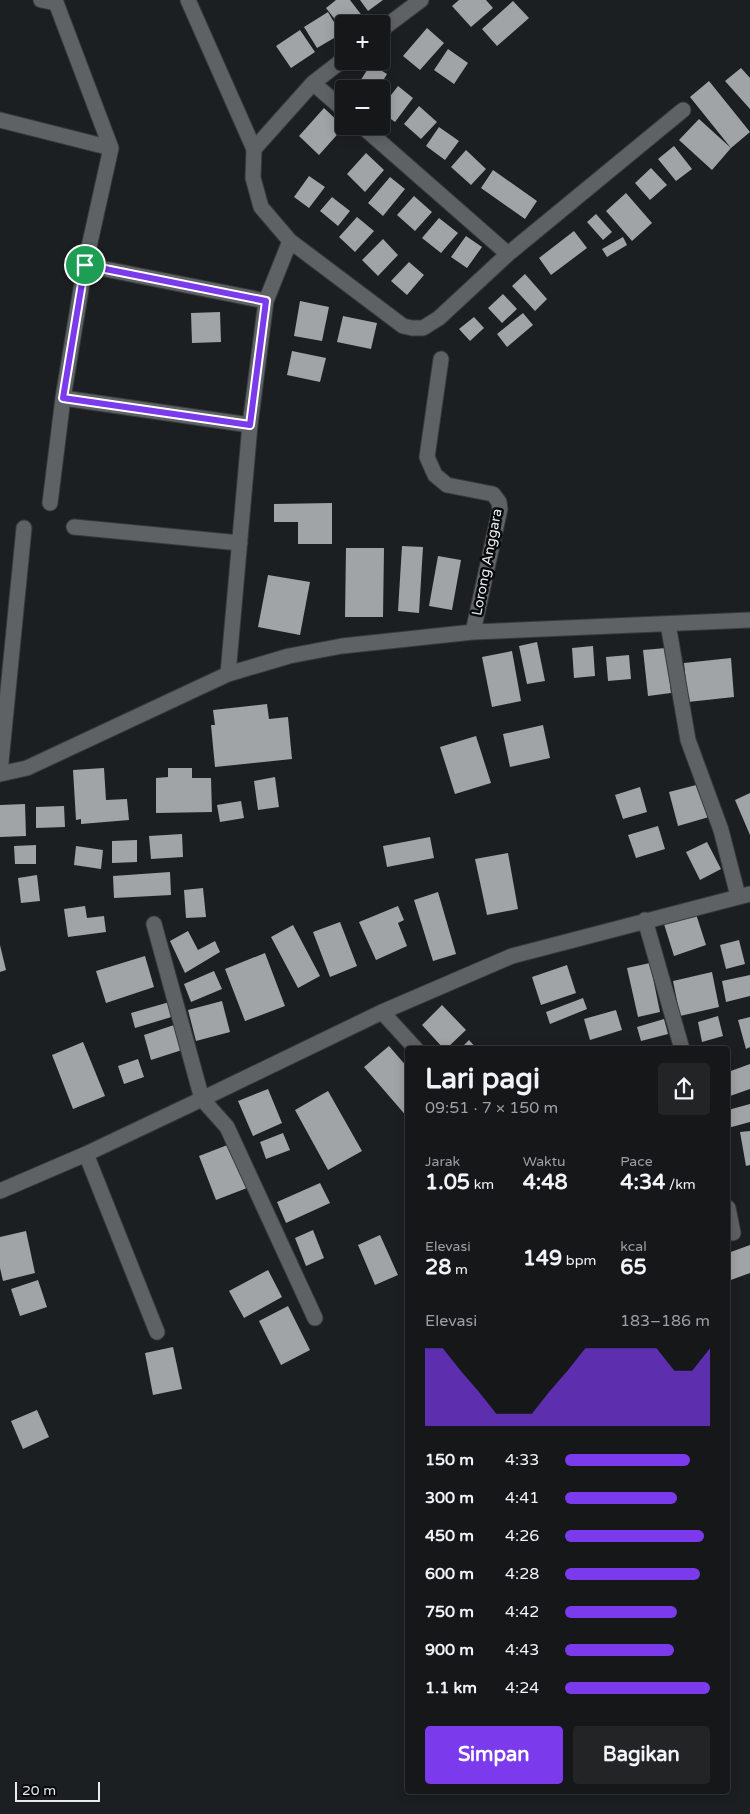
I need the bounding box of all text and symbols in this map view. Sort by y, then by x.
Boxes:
map controls [335,15,390,135]
button: + [335,15,390,70]
button: − [335,80,390,135]
pin [64,244,106,286]
icon: arrive [71,251,99,279]
street label: Lorong Anggara [468,507,506,617]
text: Lari pagi [425,1062,540,1096]
button: share [658,1063,710,1115]
text: 09:51 · 7 × 150 m [425,1098,558,1118]
text: Jarak [425,1153,460,1170]
text: Waktu [523,1153,566,1170]
text: Pace [620,1153,653,1170]
text: 1.05 [425,1170,470,1195]
text: 4:48 [523,1170,568,1195]
text: 4:34 [620,1170,665,1195]
text: km [470,1176,494,1193]
text: /km [665,1176,696,1193]
text: Elevasi [425,1238,471,1255]
text: kcal [620,1238,647,1255]
text: 149 [523,1246,562,1271]
text: bpm [562,1252,596,1269]
text: 28 [425,1255,451,1280]
text: 65 [620,1255,647,1280]
text: m [451,1261,468,1278]
text: Elevasi [425,1311,477,1331]
text: 183–186 m [620,1311,710,1331]
text: 150 m [425,1450,474,1470]
text: 4:33 [505,1450,539,1470]
text: 300 m [425,1488,474,1508]
text: 4:41 [505,1488,539,1508]
text: 450 m [425,1526,474,1546]
text: 4:26 [505,1526,539,1546]
text: 600 m [425,1564,474,1584]
text: 4:28 [505,1564,539,1584]
text: 750 m [425,1602,474,1622]
text: 4:42 [505,1602,539,1622]
text: 900 m [425,1640,474,1660]
text: 4:43 [505,1640,539,1660]
text: 1.1 km [425,1678,477,1698]
text: 4:24 [505,1678,539,1698]
button: Simpan [425,1726,563,1784]
button: Bagikan [573,1726,710,1784]
scale bar [15,1779,100,1802]
text: 20 m [22,1782,56,1799]

